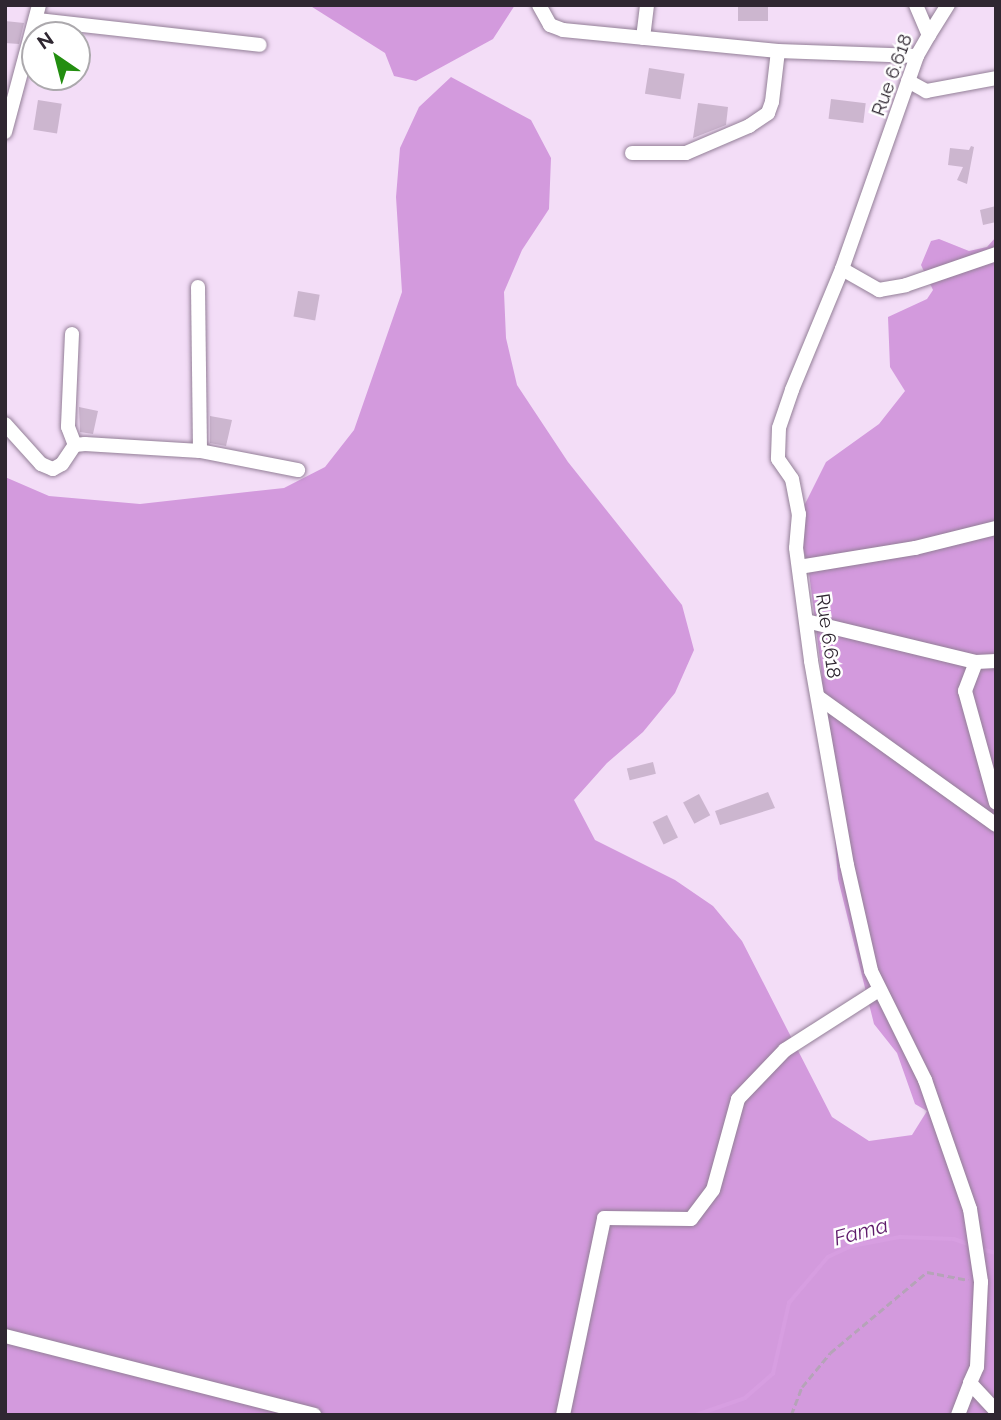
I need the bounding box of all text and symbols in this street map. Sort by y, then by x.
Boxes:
north arrow [21,21,91,91]
text: N [33,27,57,54]
street label: Rue 6.618 [867,31,917,119]
street label: Rue 6.618 [811,592,845,680]
water label: Fama [831,1213,891,1251]

